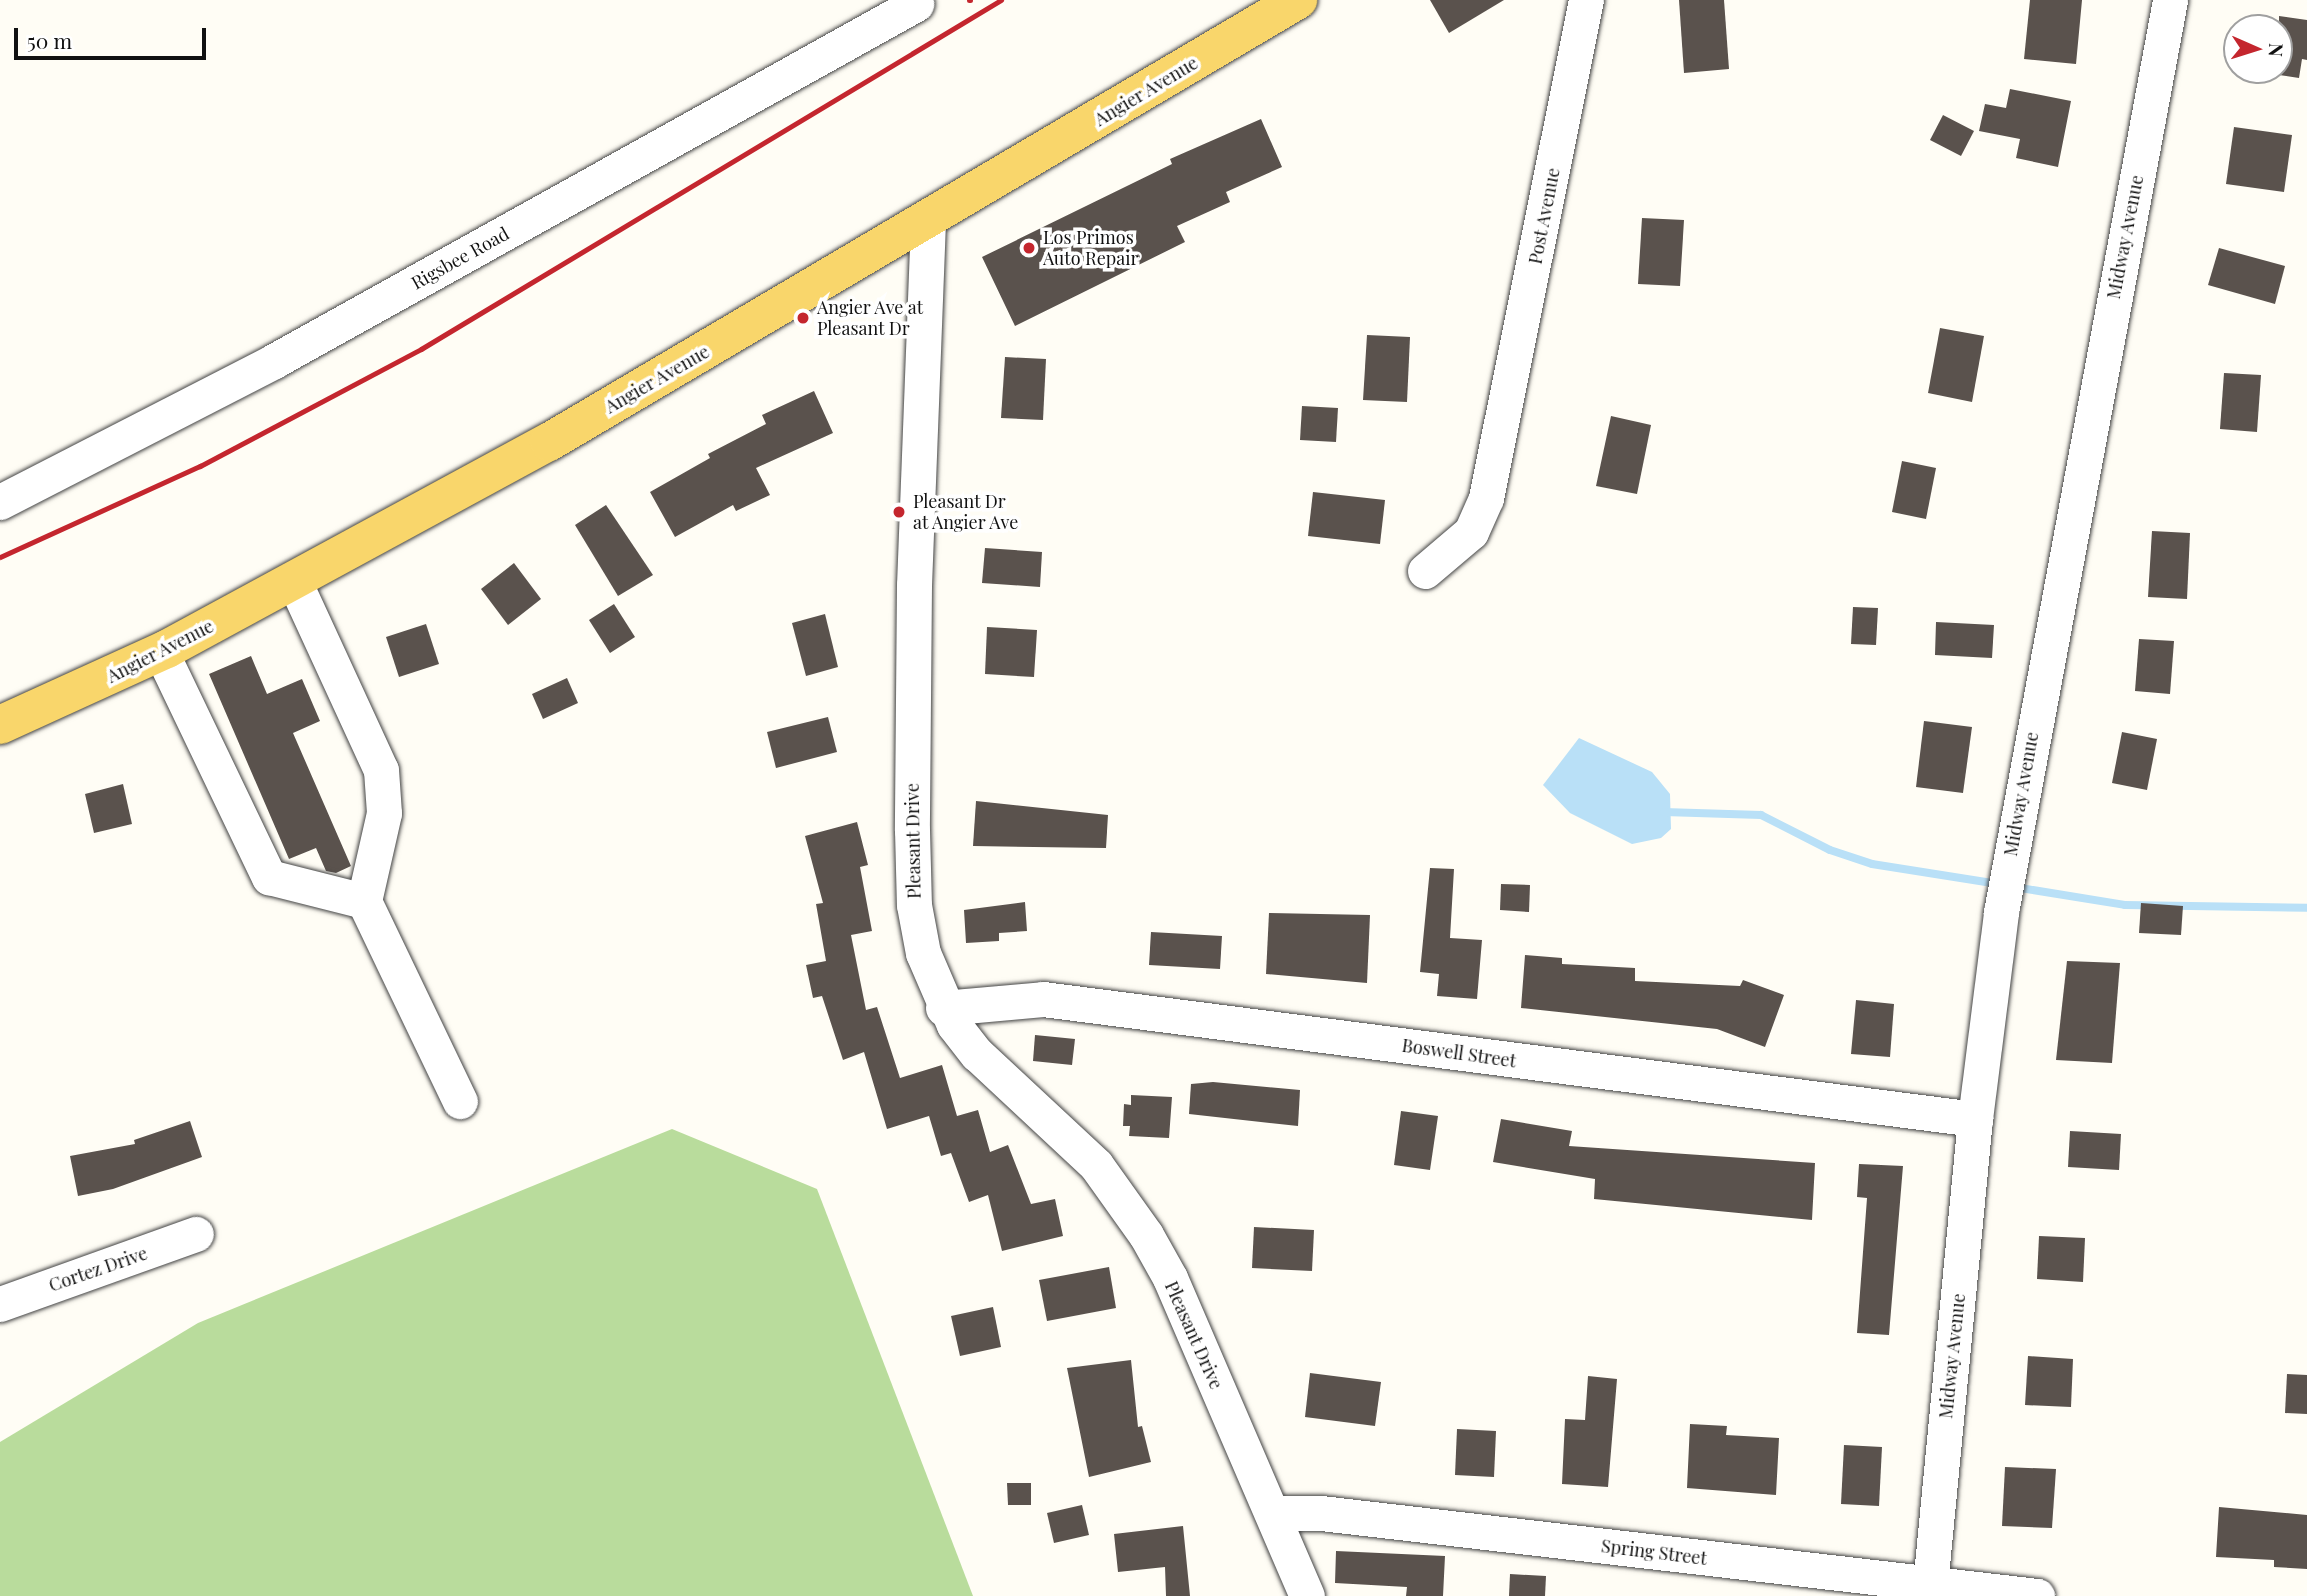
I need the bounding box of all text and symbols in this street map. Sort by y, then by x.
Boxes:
scale bar [18,14,210,58]
north arrow [2223,14,2293,84]
text: 50 m [27,26,72,54]
text: N [2264,42,2290,58]
street label: Angier Avenue [1090,51,1202,131]
street label: Post Avenue [1524,166,1564,266]
street label: Midway Avenue [2102,173,2148,301]
street label: Rigsbee Road [407,222,513,294]
place label: Los Primos Auto Repair [1043,227,1138,270]
marker: Los Primos Auto Repair [1021,240,1037,256]
place label: Angier Ave at Pleasant Dr [817,297,924,340]
marker: Angier Ave at Pleasant Dr [795,310,811,326]
street label: Angier Avenue [601,340,713,418]
place label: Pleasant Dr at Angier Ave [913,491,1020,534]
marker: Pleasant Dr at Angier Ave [891,504,907,520]
street label: Angier Avenue [103,615,217,687]
street label: Midway Avenue [1999,730,2043,858]
street label: Pleasant Drive [901,783,925,899]
street label: Boswell Street [1401,1034,1517,1072]
street label: Cortez Drive [46,1242,150,1296]
street label: Pleasant Drive [1161,1278,1227,1392]
street label: Midway Avenue [1935,1292,1969,1420]
street label: Spring Street [1600,1535,1708,1569]

